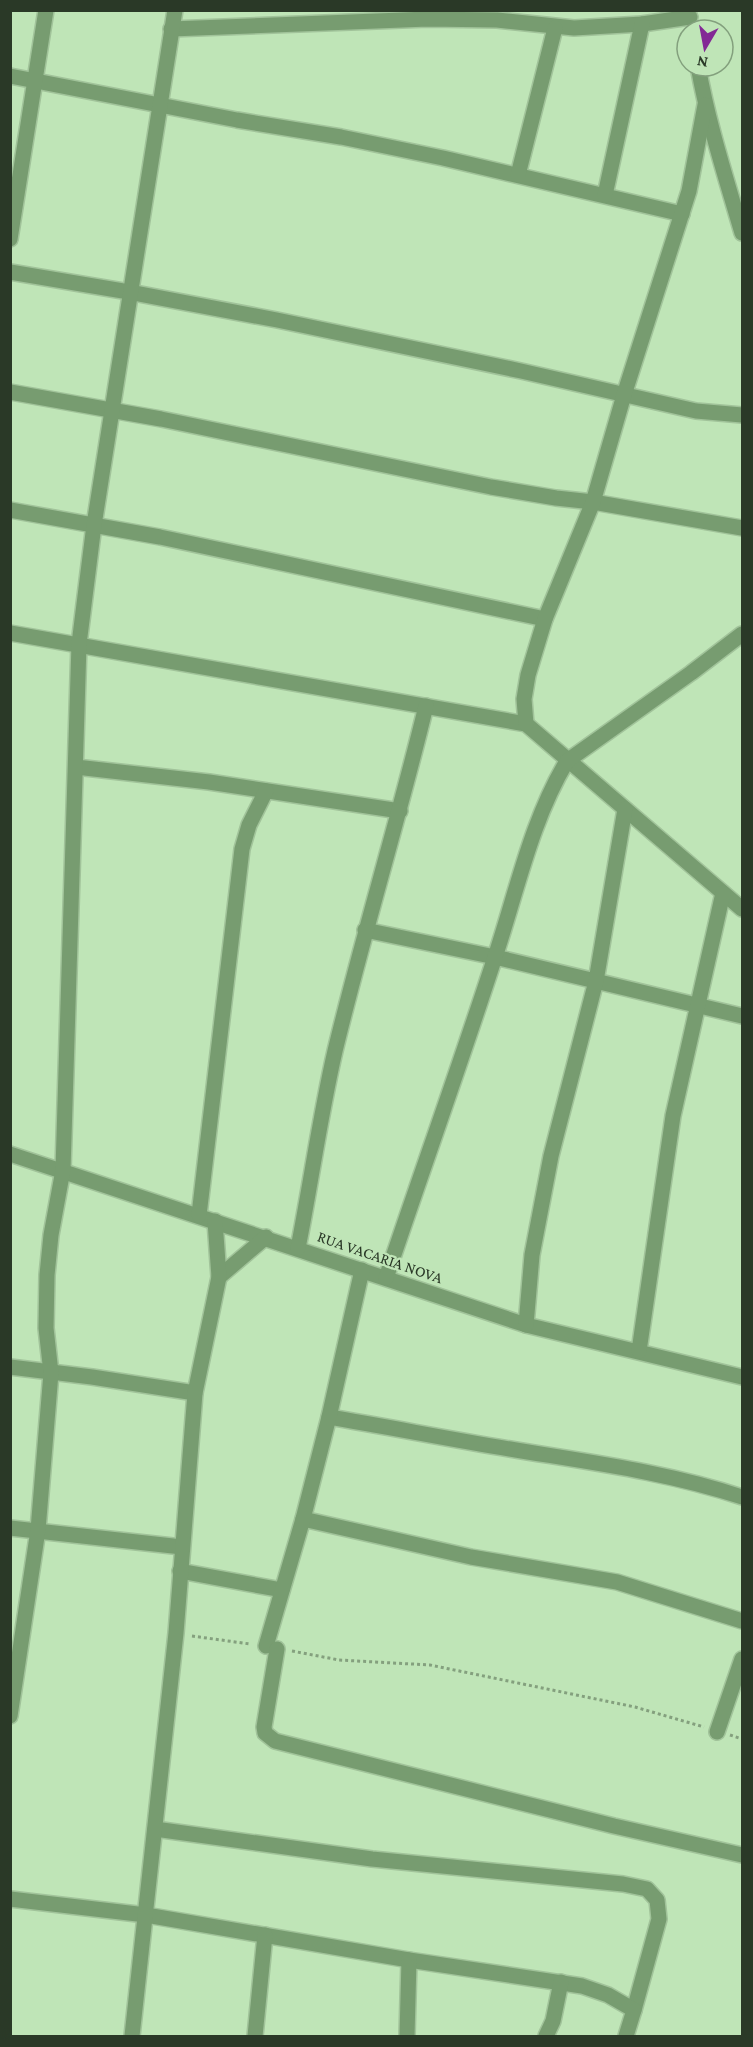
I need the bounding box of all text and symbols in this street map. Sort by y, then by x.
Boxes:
north arrow [675,18,735,78]
text: N [696,53,709,72]
street label: RUA VACARIA NOVA [315,1228,446,1287]

